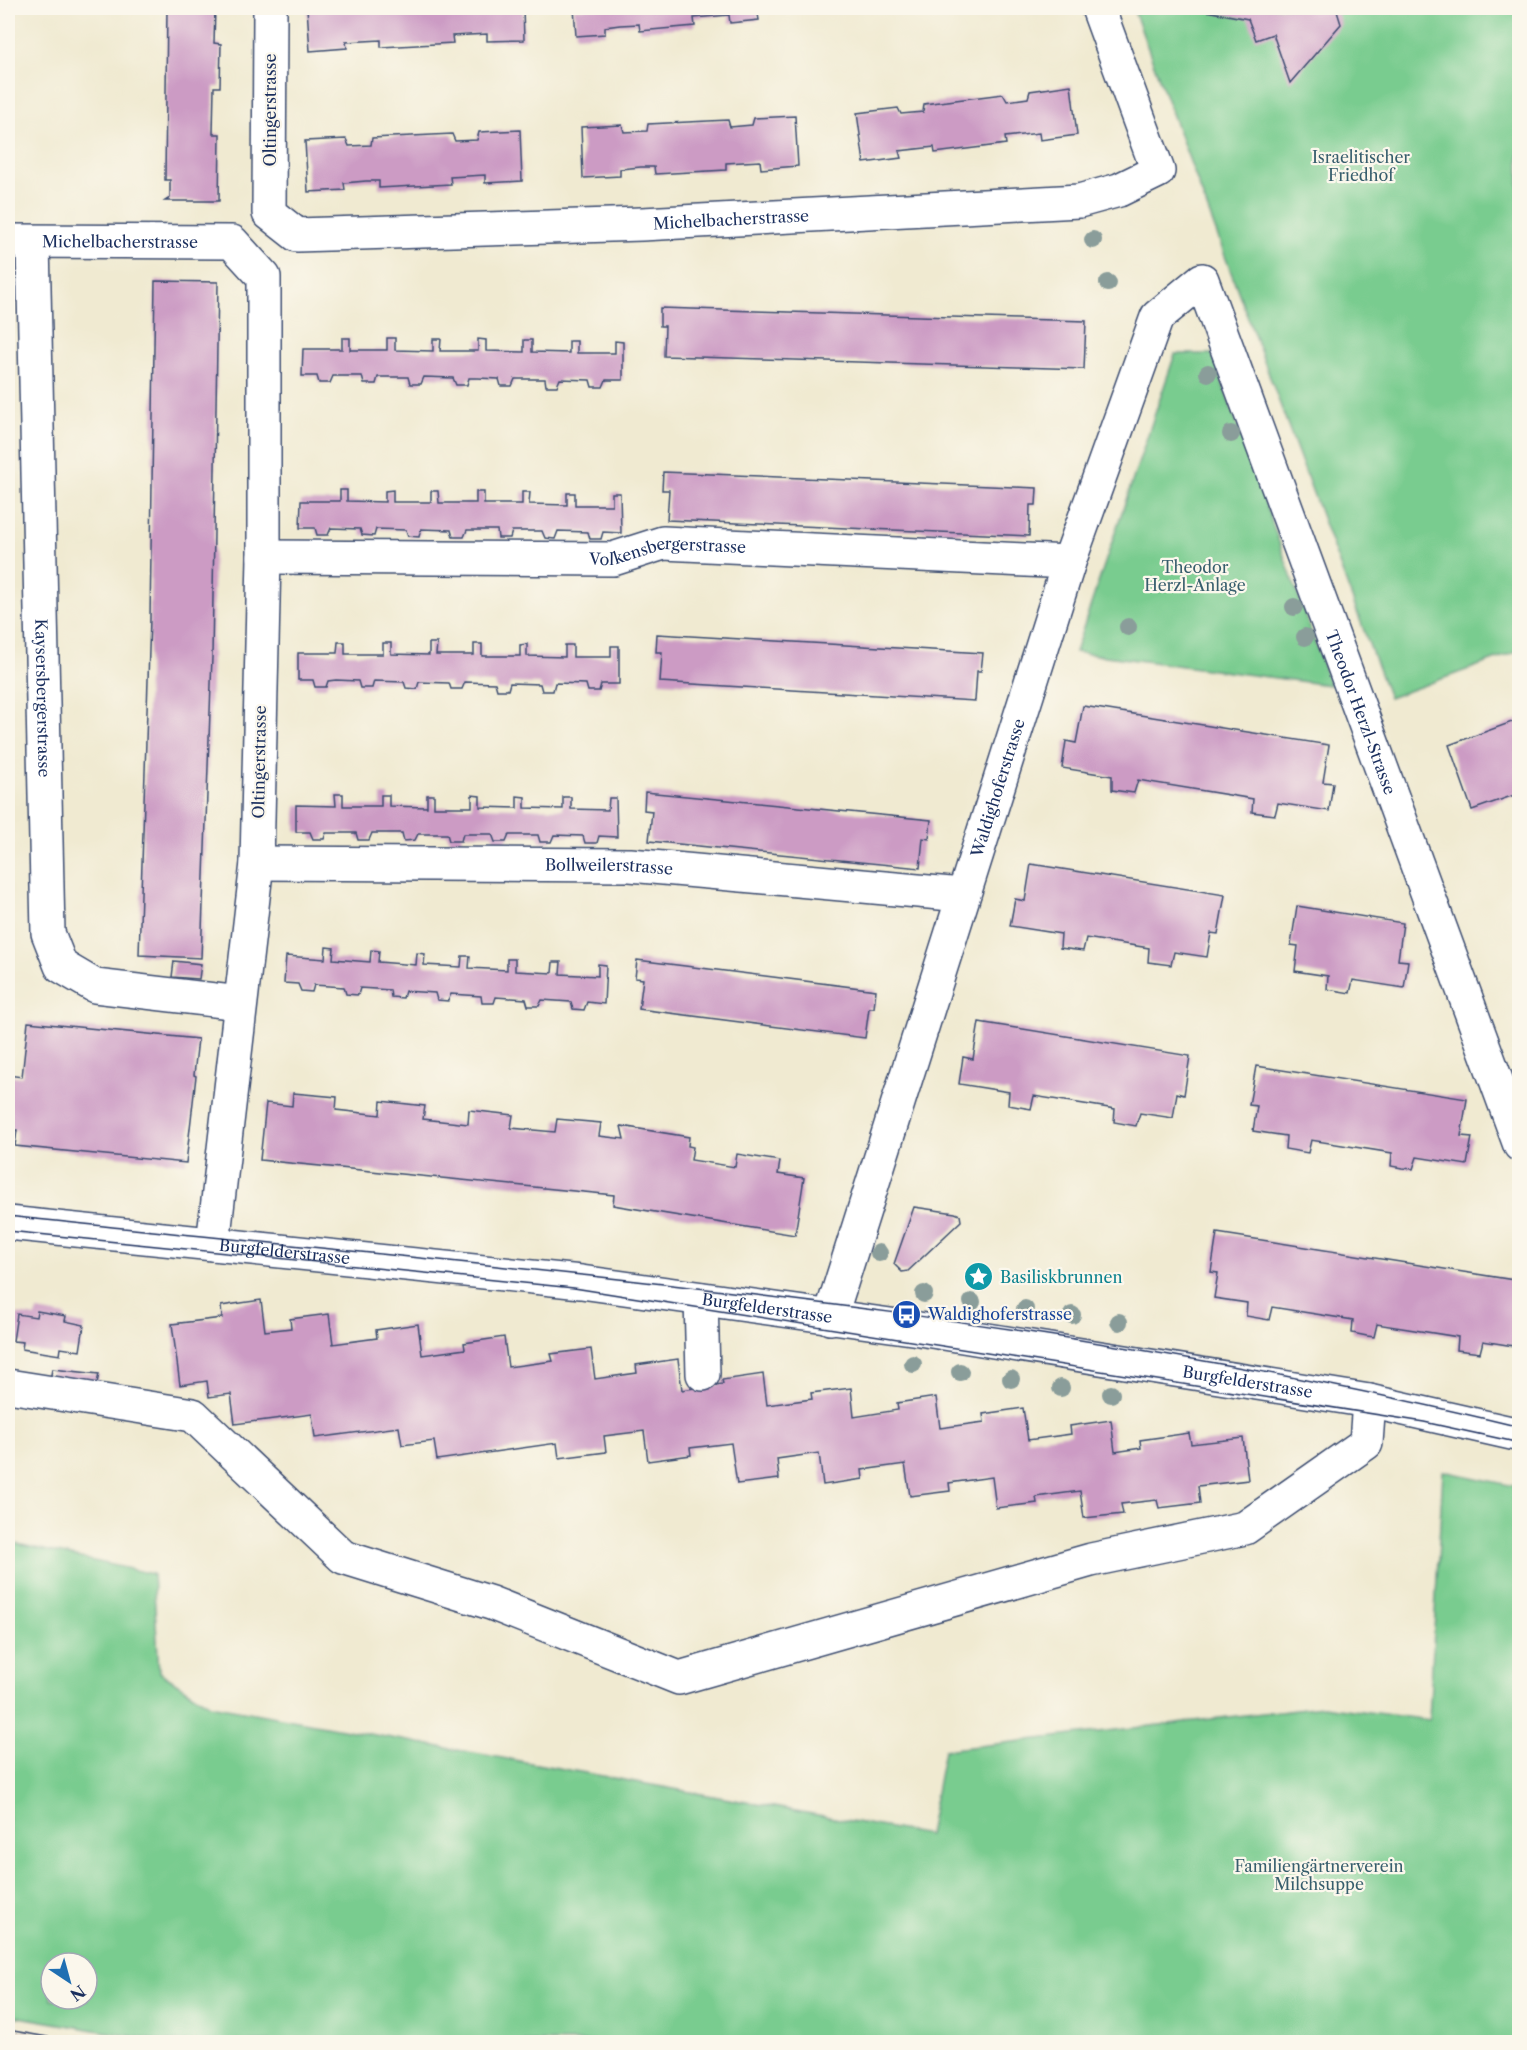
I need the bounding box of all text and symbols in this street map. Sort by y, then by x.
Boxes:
street label: Oltingerstrasse [260,53,280,167]
park label: Israelitischer Friedhof [1312,147,1410,185]
street label: Michelbacherstrasse [653,205,810,233]
street label: Michelbacherstrasse [42,231,198,252]
street label: Volkensbergerstrasse [588,533,747,569]
park label: Theodor Herzl-Anlage [1144,557,1246,595]
street label: Kaysersbergerstrasse [31,618,55,777]
street label: Theodor Herzl-Strasse [1322,627,1400,797]
street label: Oltingerstrasse [248,705,270,819]
street label: Waldighoferstrasse [966,716,1029,860]
street label: Bollweilerstrasse [545,855,674,879]
street label: Burgfelderstrasse [218,1235,351,1268]
place icon: Basiliskbrunnen [963,1261,995,1293]
place label: Basiliskbrunnen [1000,1267,1123,1287]
street label: Burgfelderstrasse [701,1289,834,1327]
bus stop icon: Waldighoferstrasse [891,1298,923,1330]
place label: Waldighoferstrasse [927,1304,1072,1324]
street label: Burgfelderstrasse [1181,1361,1314,1402]
park label: Familiengärtnerverein Milchsuppe [1234,1856,1404,1894]
north arrow [39,1951,99,2011]
text: N [66,1981,89,2005]

